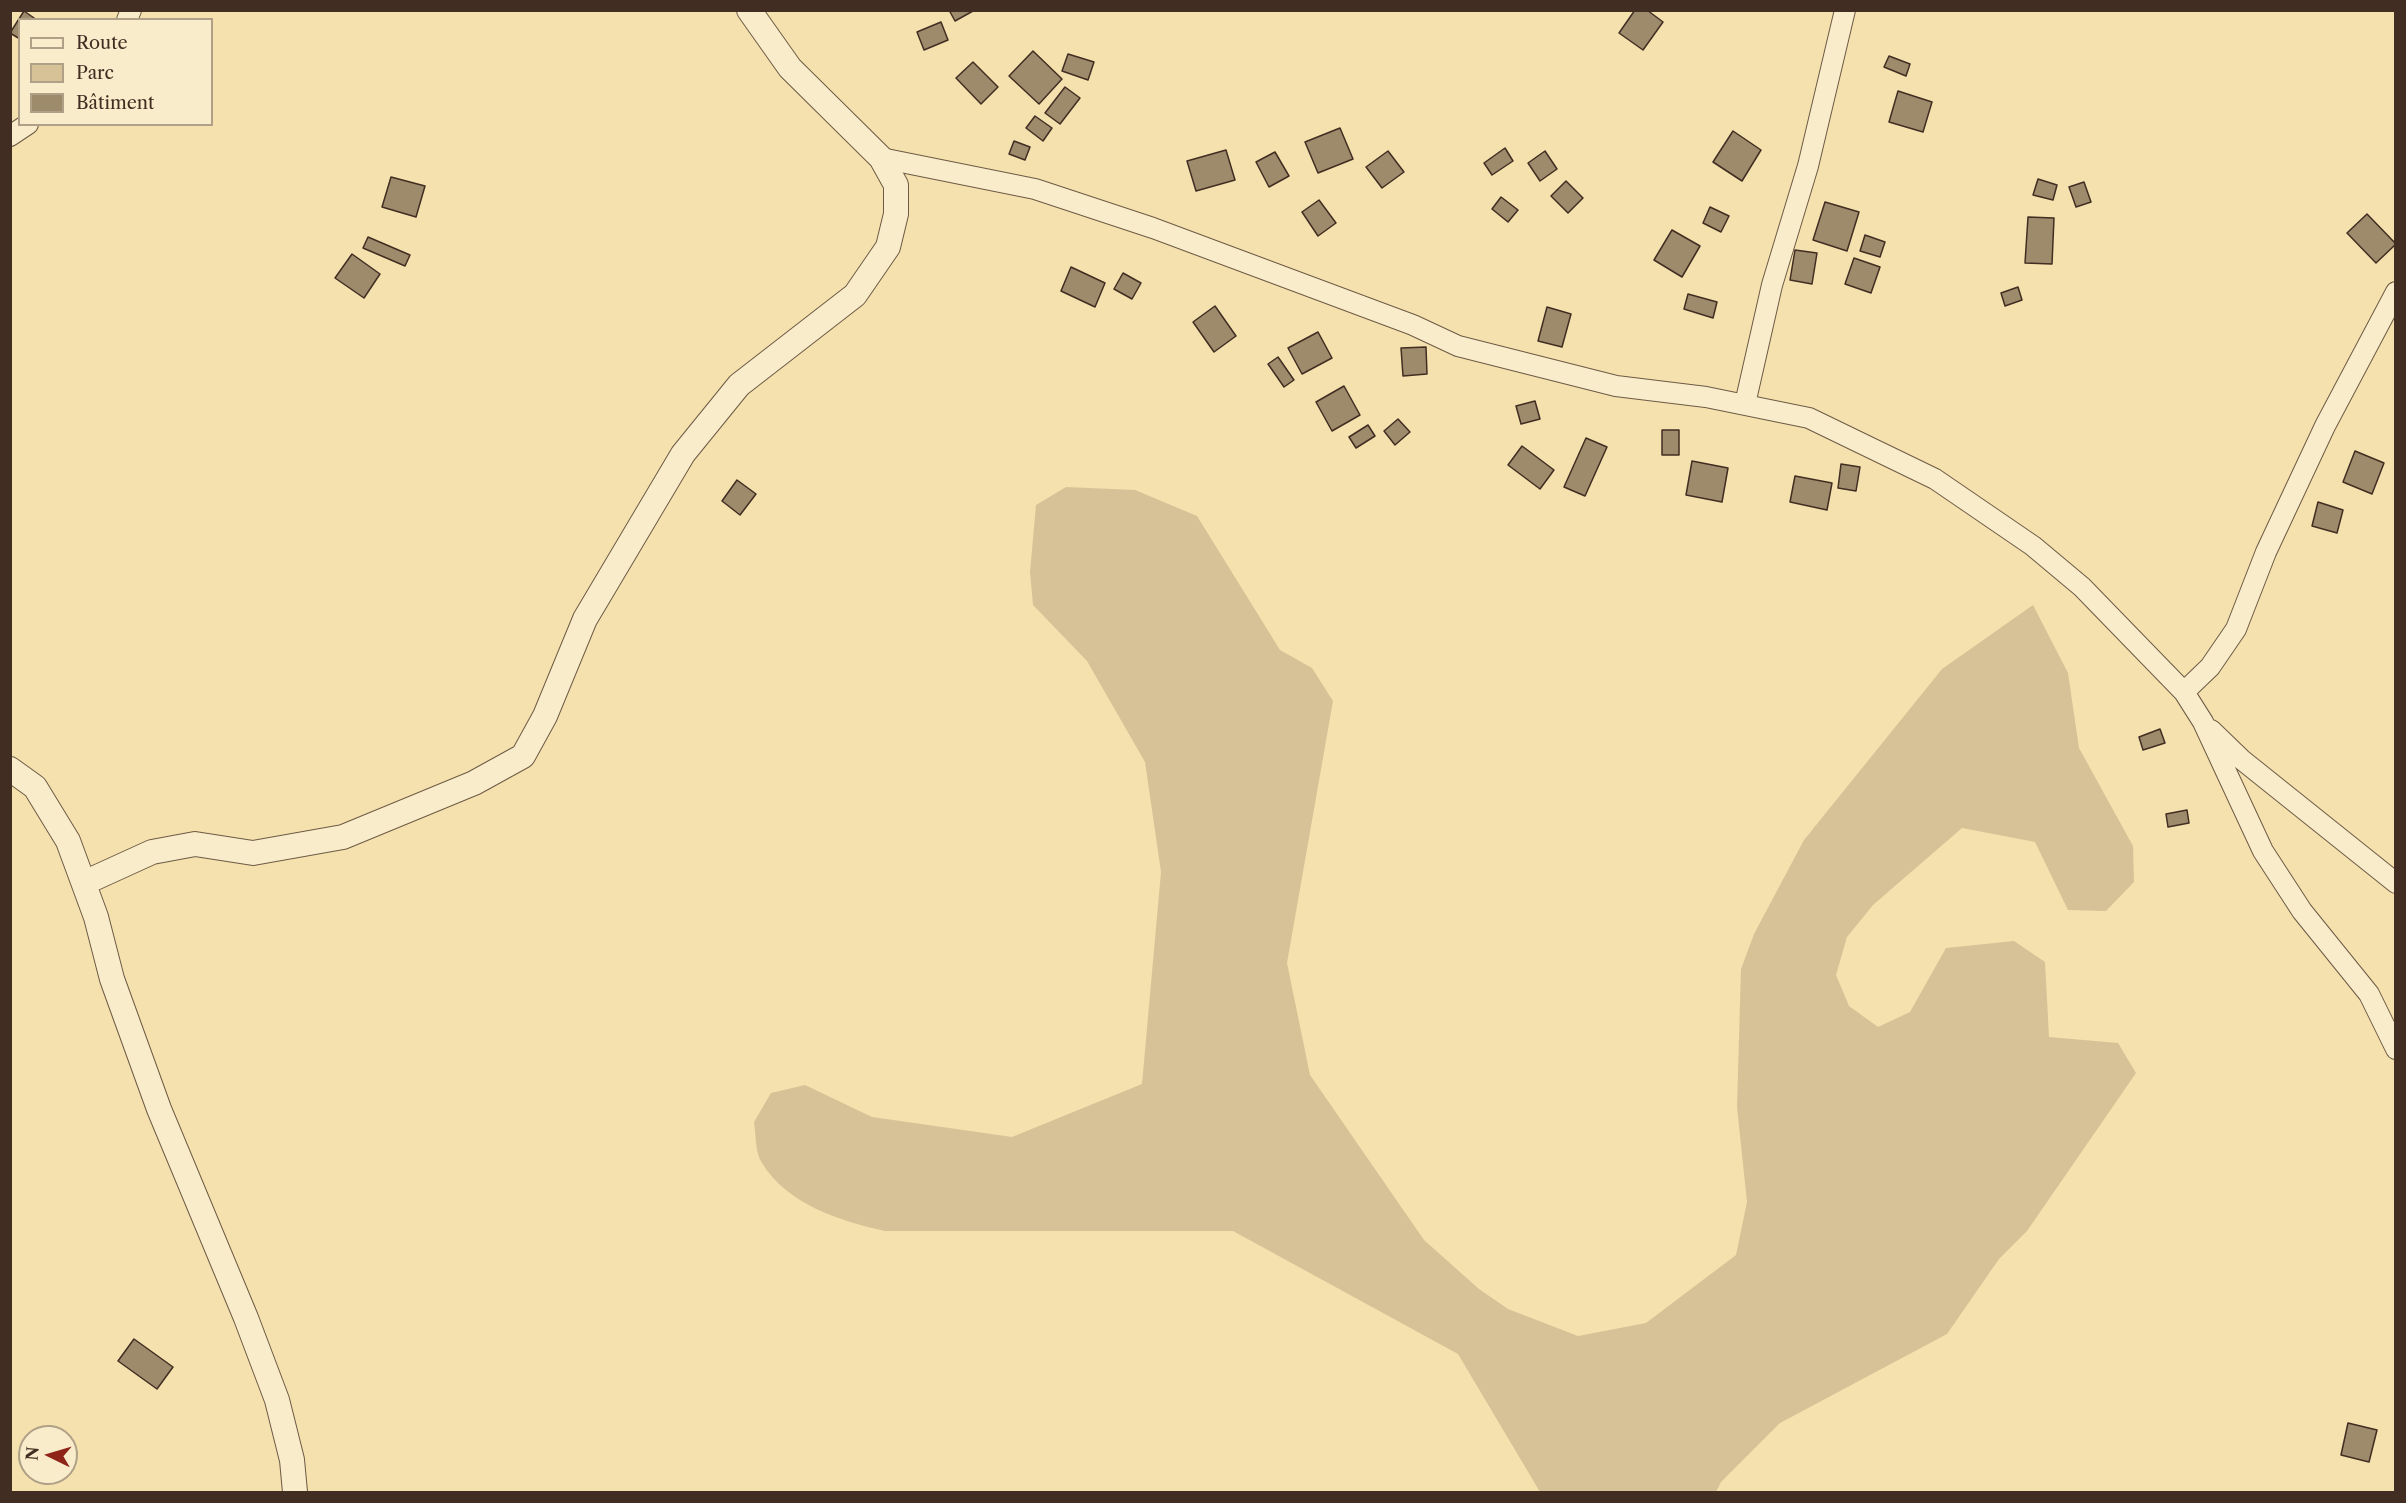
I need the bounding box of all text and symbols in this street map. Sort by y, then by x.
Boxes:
legend [18,18,213,126]
text: Route [76,32,128,54]
text: Parc [76,62,114,84]
text: Bâtiment [76,92,154,114]
north arrow [18,1425,78,1485]
text: N [21,1446,43,1461]

